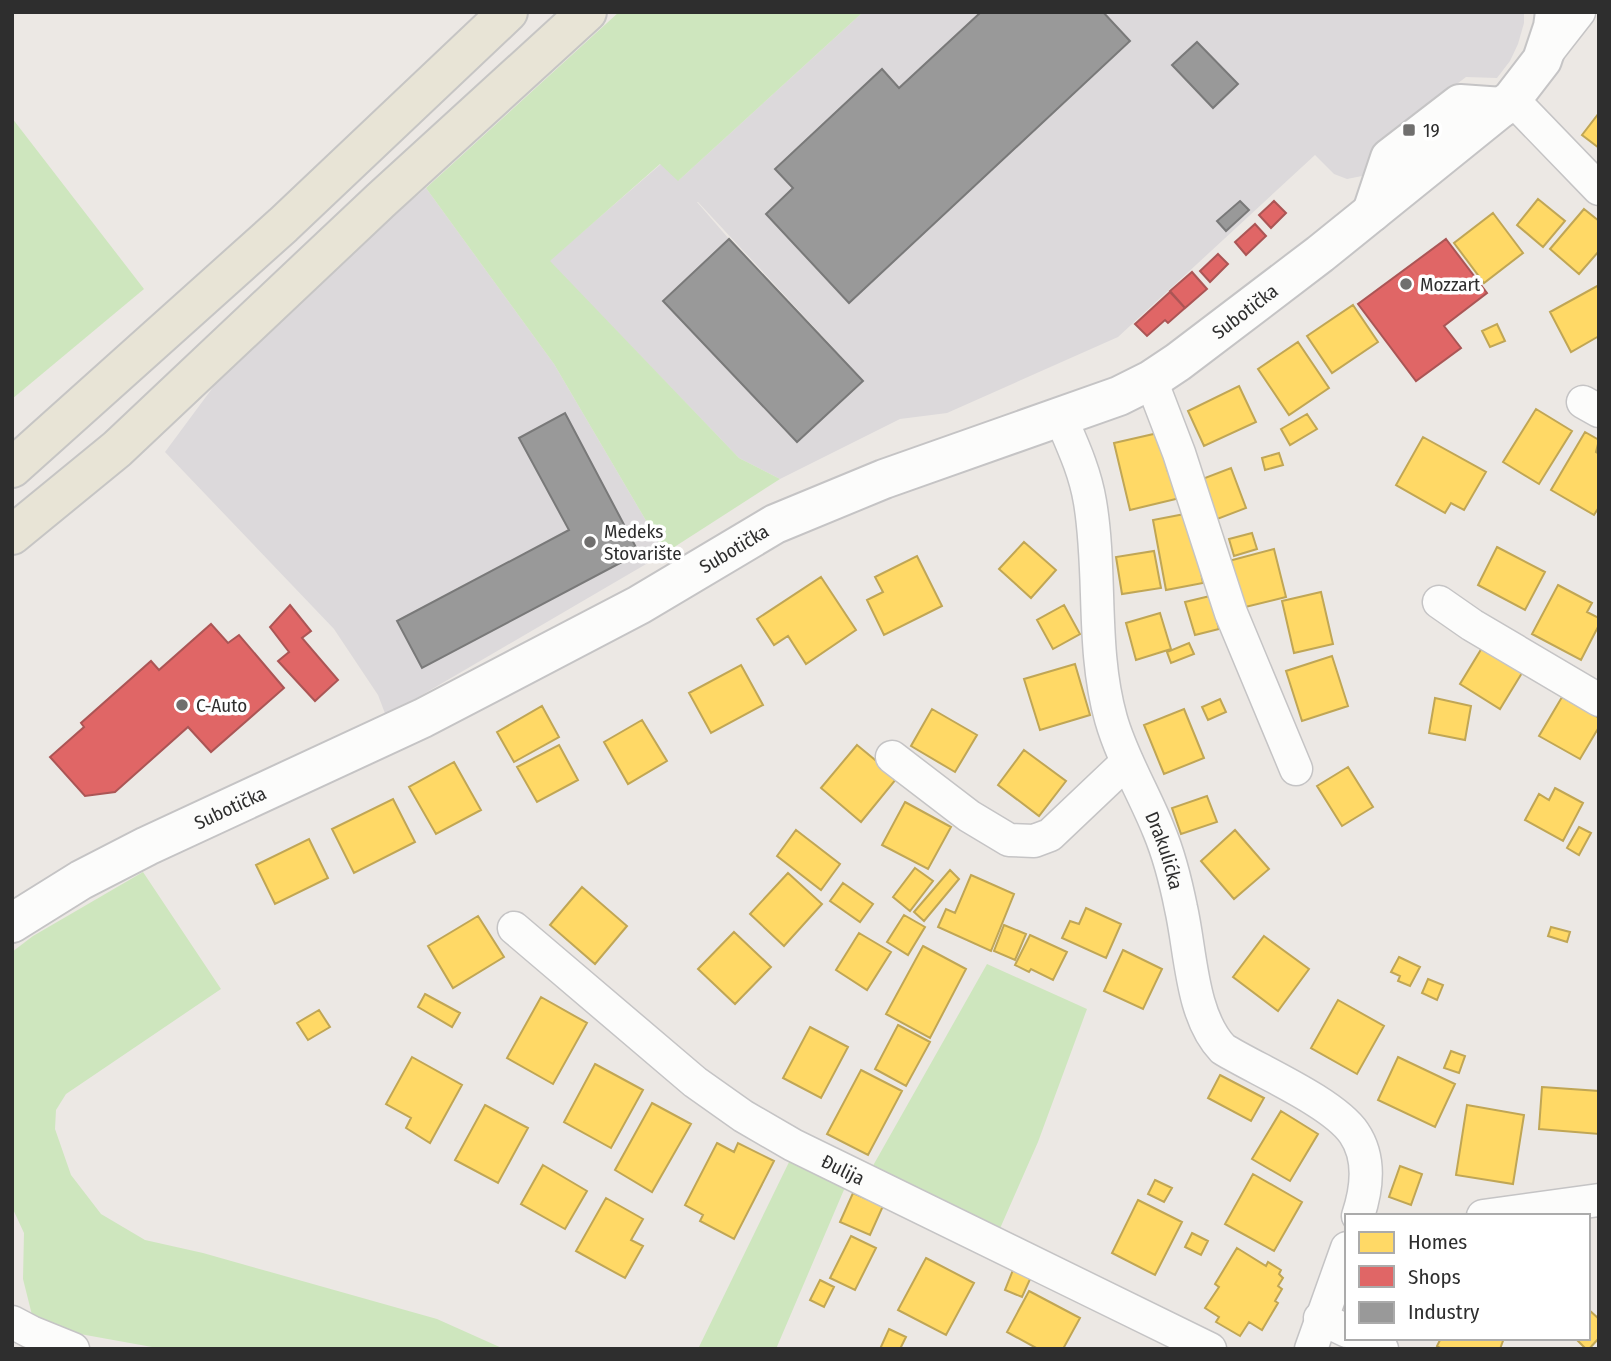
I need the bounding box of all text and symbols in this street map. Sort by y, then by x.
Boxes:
place label: 19 [1423,119,1440,142]
marker: 19 [1401,122,1417,138]
place label: Mozzart [1420,273,1481,296]
marker: Mozzart [1398,276,1414,292]
street label: Subotička [1208,279,1282,344]
street label: Subotička [695,519,773,578]
place label: Medeks Stovarište [604,520,682,565]
marker: Medeks Stovarište [582,534,598,550]
place label: C-Auto [196,694,247,717]
marker: C-Auto [174,697,190,713]
street label: Subotička [191,781,270,835]
street label: Drakulićka [1140,808,1188,892]
street label: Đulija [818,1150,868,1190]
legend [1345,1214,1590,1340]
text: Homes [1408,1229,1467,1255]
text: Shops [1408,1264,1461,1290]
text: Industry [1408,1299,1480,1325]

